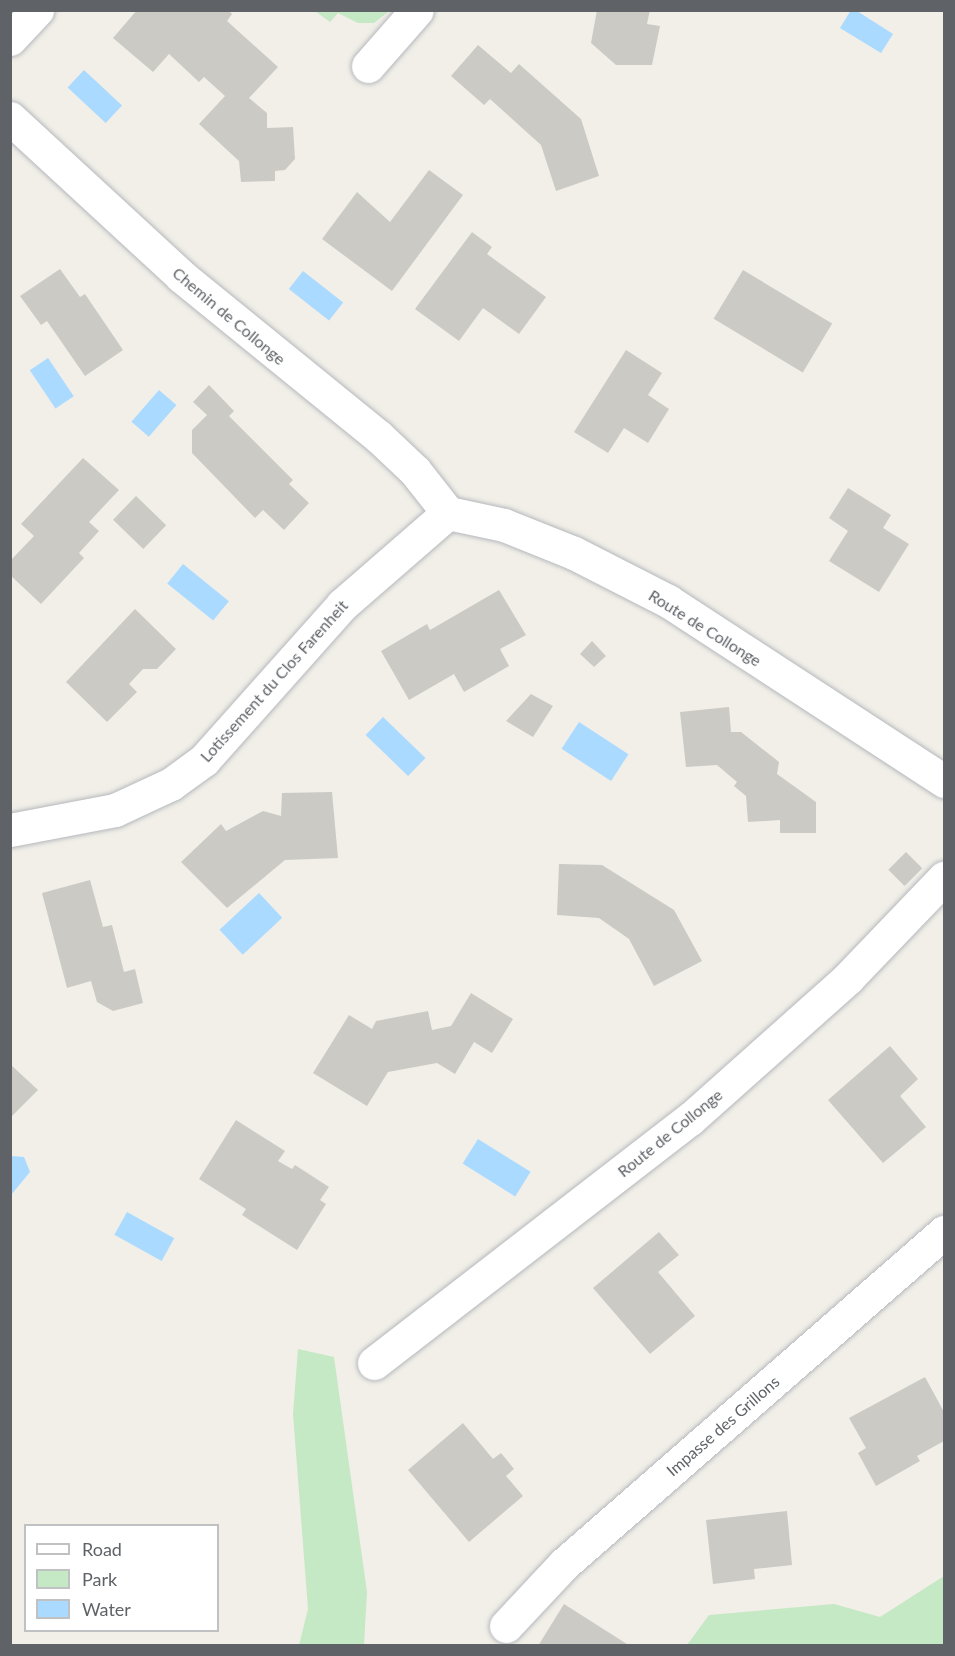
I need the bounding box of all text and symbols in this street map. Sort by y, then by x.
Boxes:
street label: Chemin de Collonge [169,263,289,369]
street label: Route de Collonge [645,586,765,670]
street label: Lotissement du Clos Farenheit [196,596,352,766]
street label: Route de Collonge [614,1085,726,1181]
street label: Impasse des Grillons [663,1372,783,1480]
legend [24,1524,219,1632]
text: Road [82,1538,122,1560]
text: Park [82,1568,117,1590]
text: Water [82,1598,131,1620]

